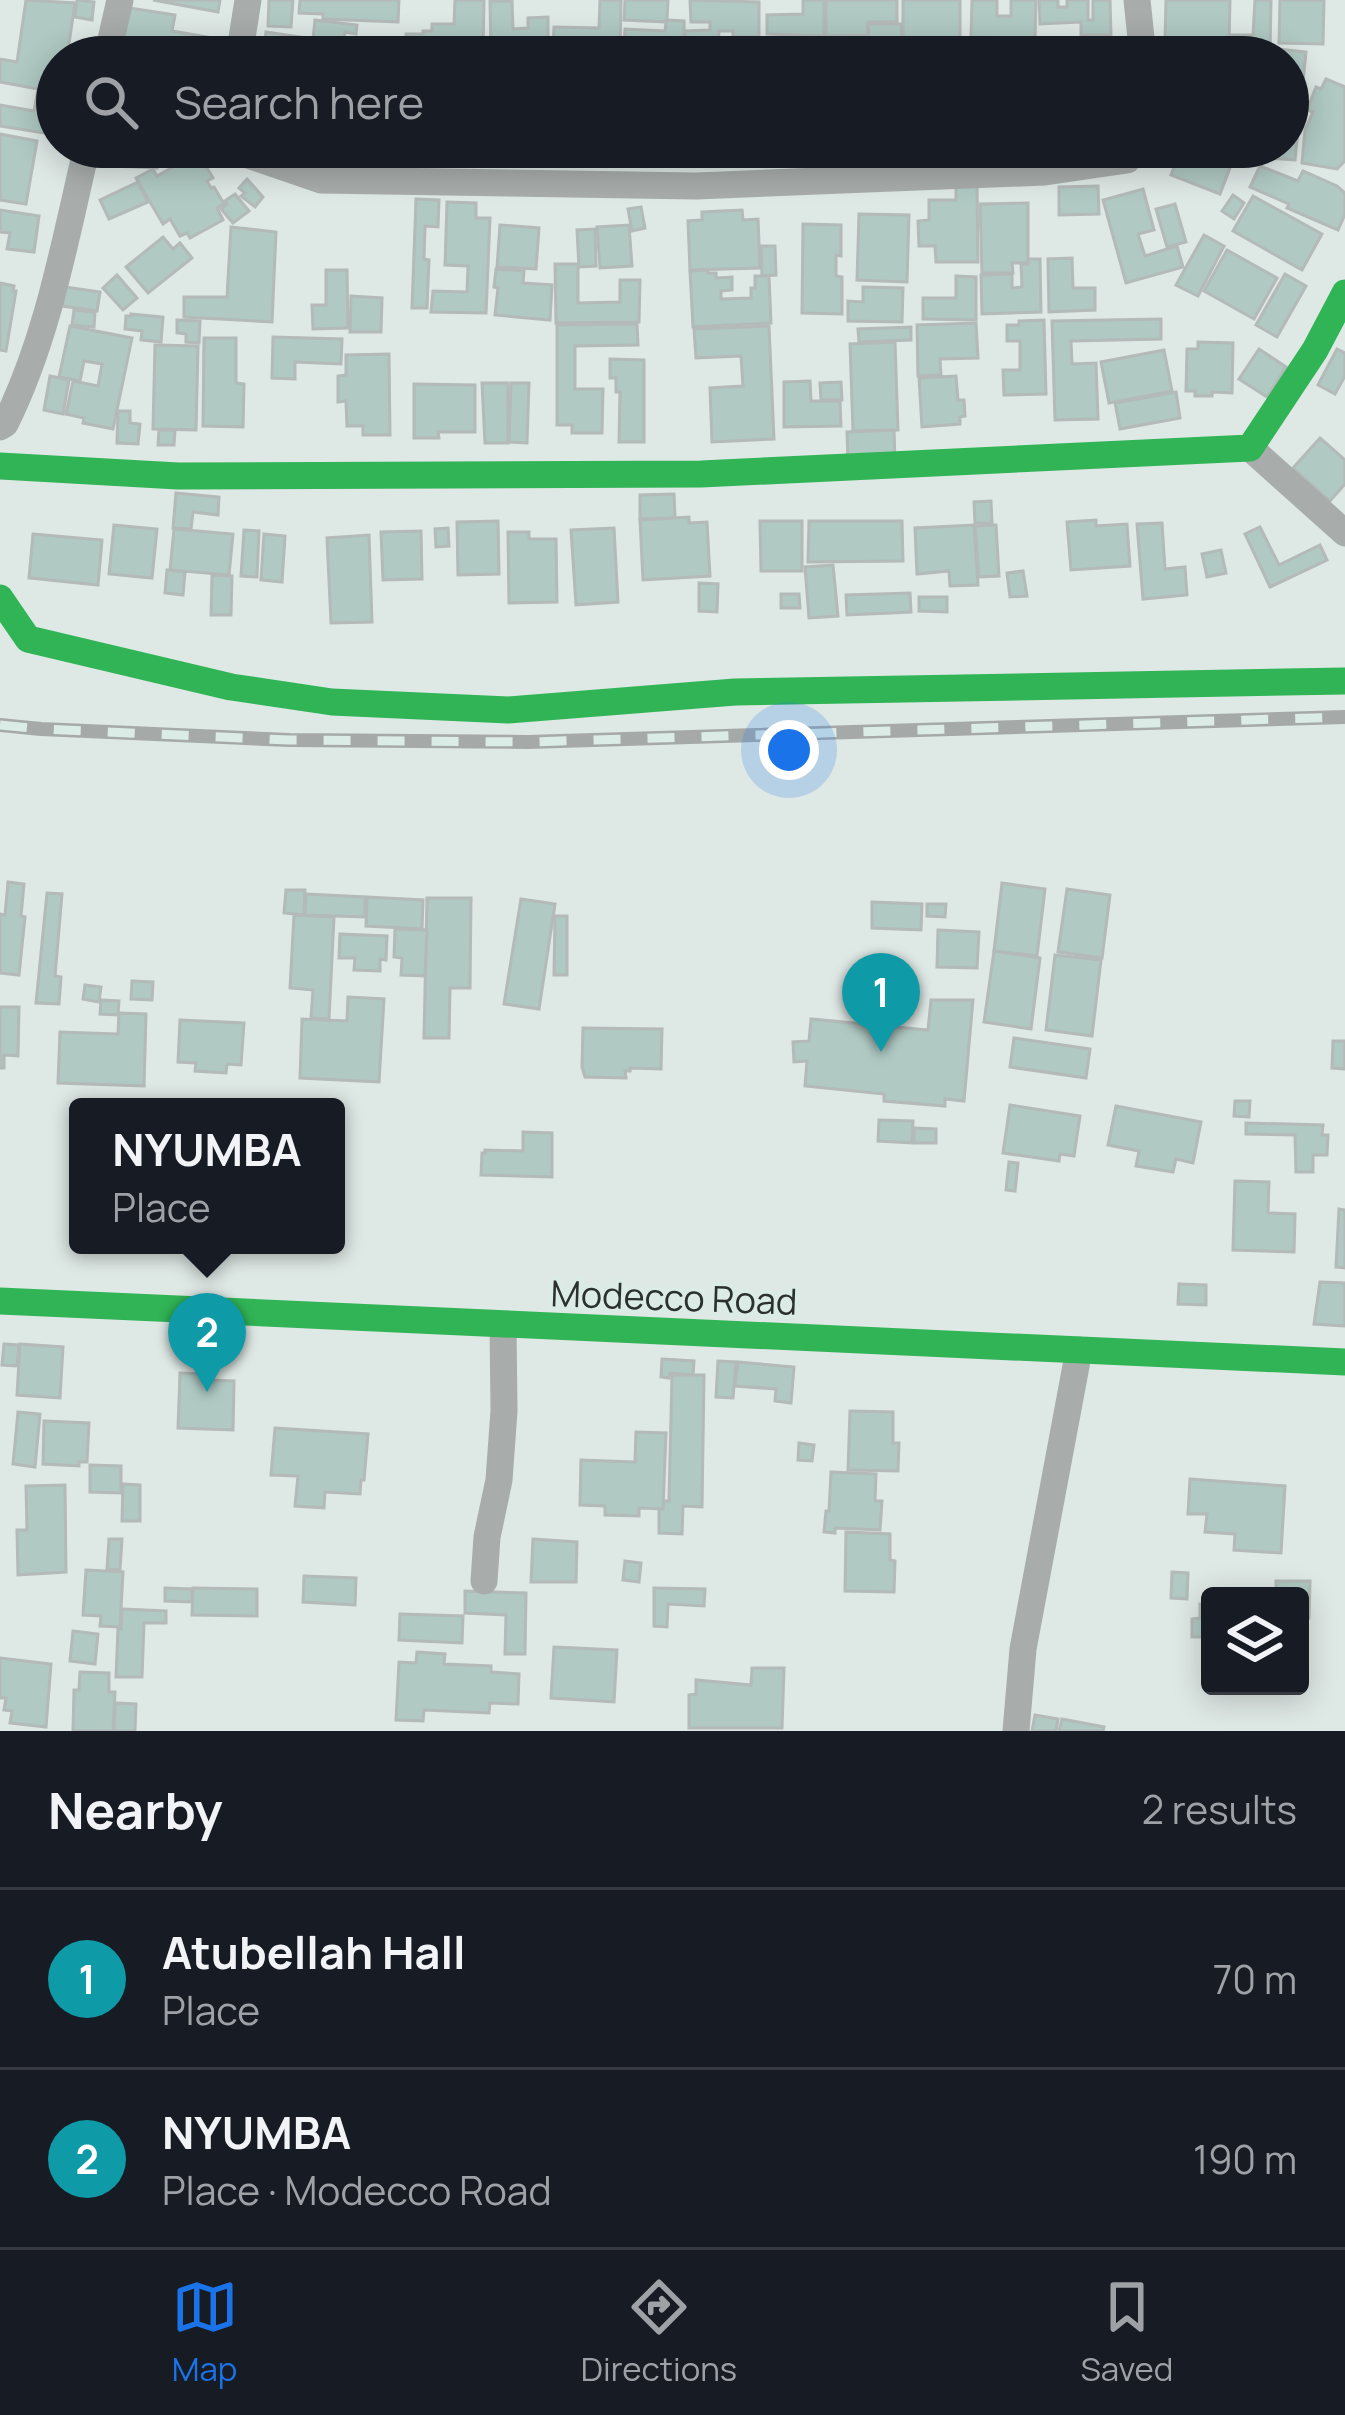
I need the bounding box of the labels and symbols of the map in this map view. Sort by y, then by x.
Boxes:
your location [759,720,819,780]
pin: 1 [842,953,920,1052]
street label: Modecco Road [550,1268,798,1326]
pin: 2 [168,1293,246,1392]

